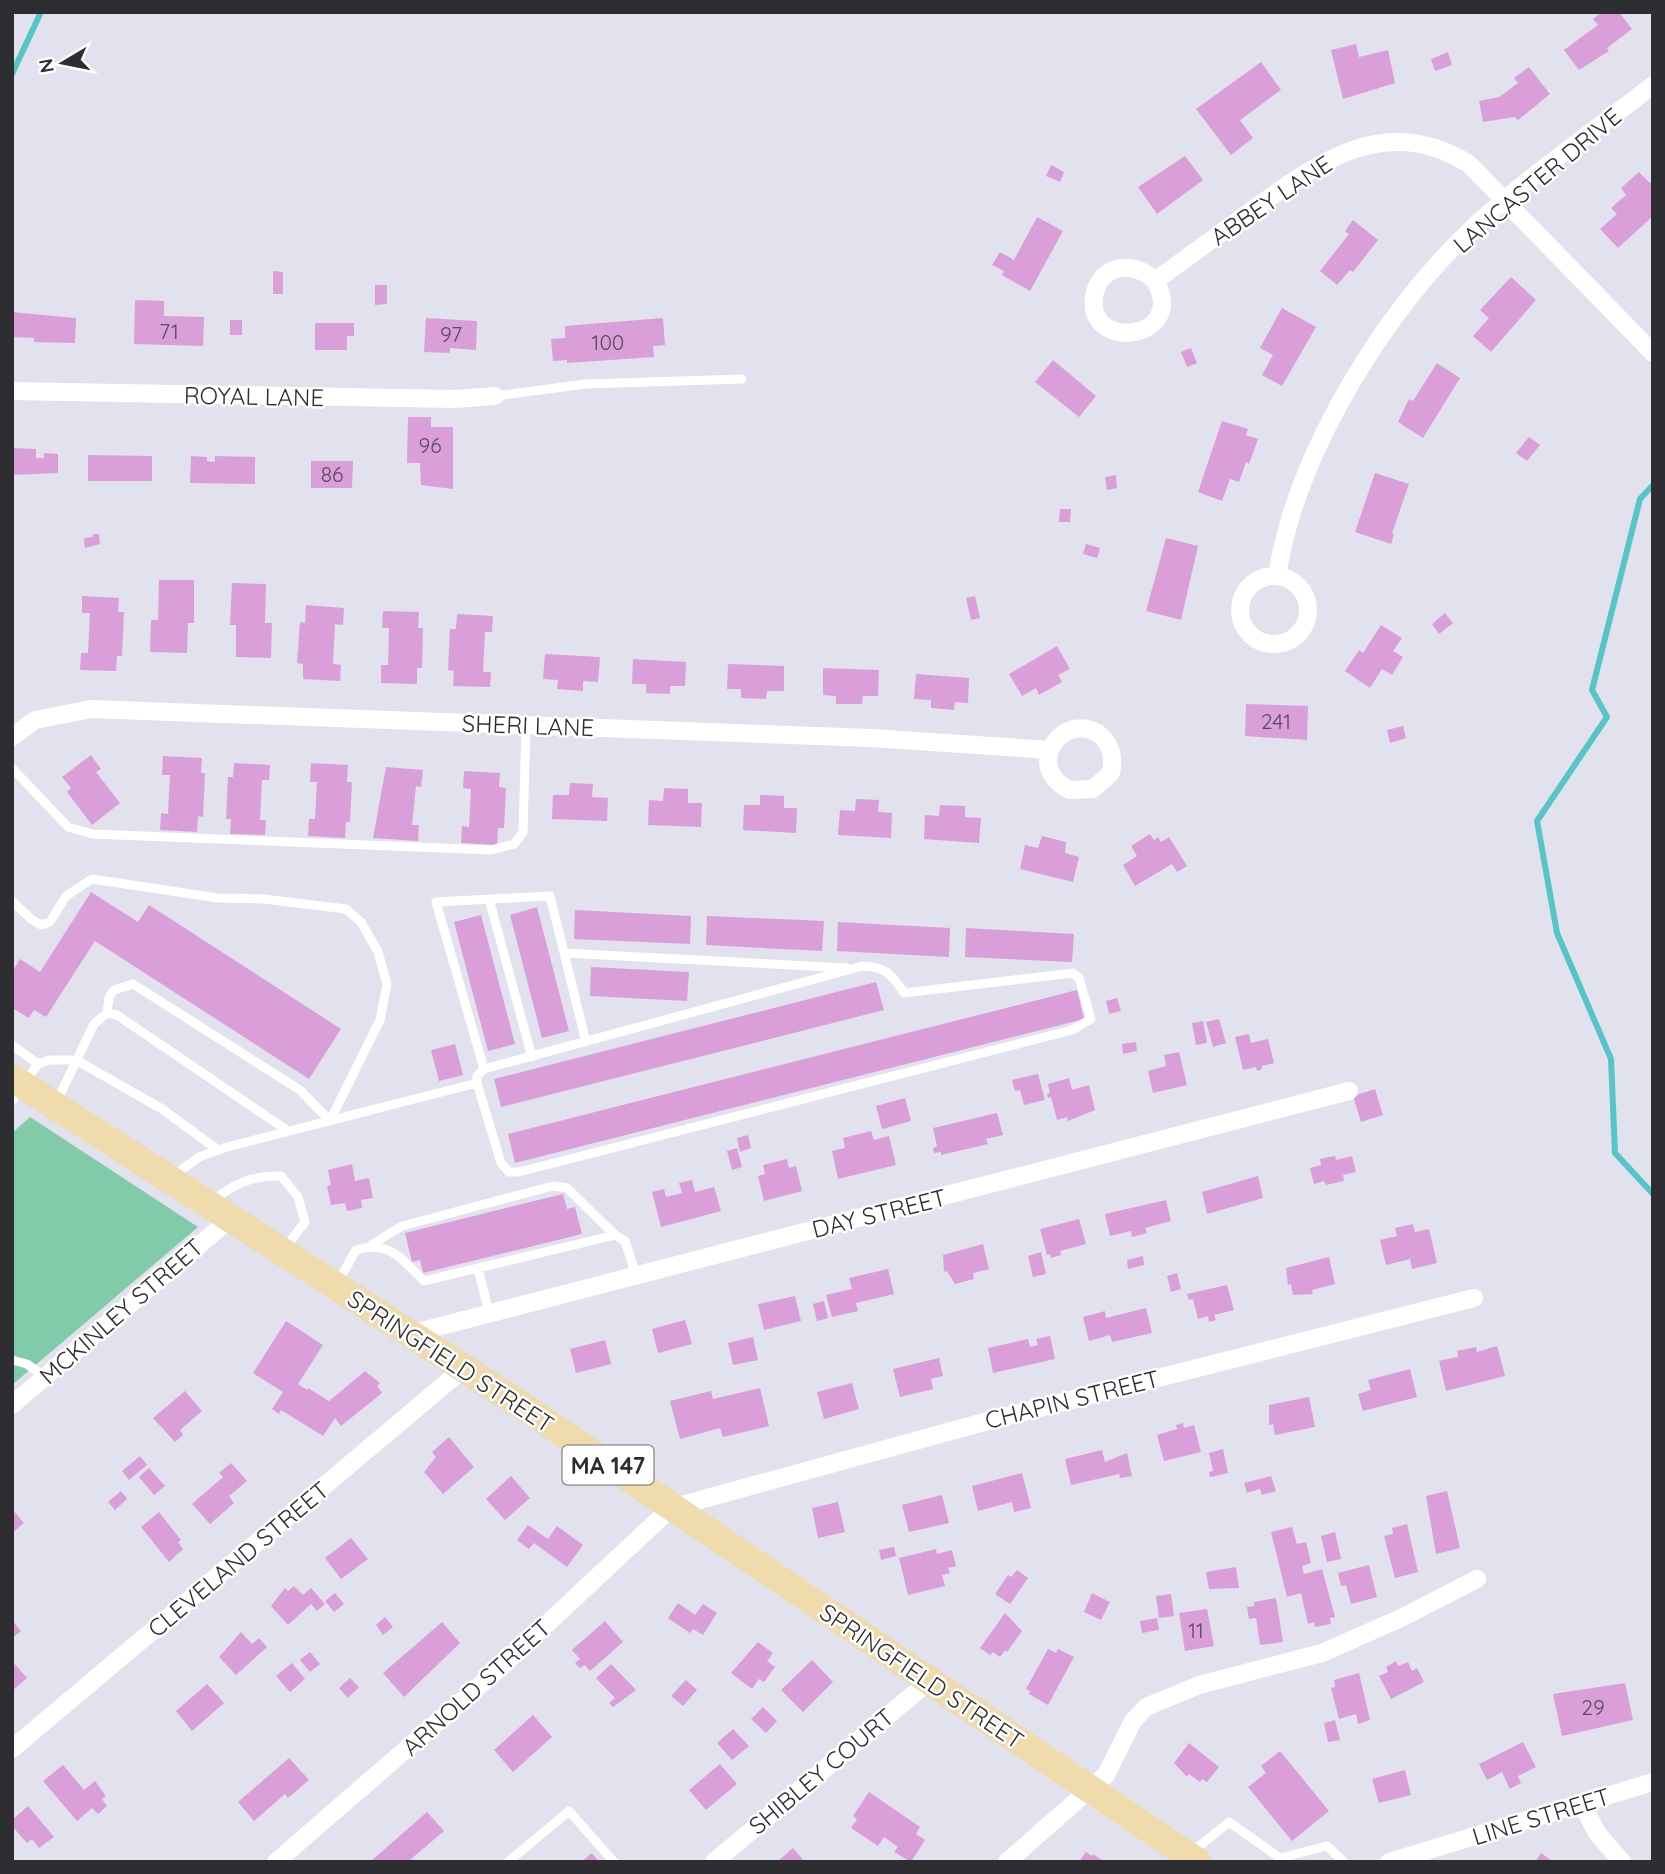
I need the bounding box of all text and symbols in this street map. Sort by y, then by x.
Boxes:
north arrow [28,28,98,98]
text: N [33,57,59,75]
street label: LANCASTER DRIVE [1447,101,1627,259]
street label: ABBEY LANE [1205,148,1337,252]
house number: 71 [159,318,179,344]
house number: 97 [440,321,462,347]
house number: 100 [592,329,624,355]
street label: ROYAL LANE [184,380,324,412]
house number: 96 [418,432,442,458]
house number: 86 [321,461,343,487]
street label: SHERI LANE [461,708,595,742]
house number: 241 [1261,708,1291,734]
street label: DAY STREET [809,1182,949,1244]
street label: MCKINLEY STREET [33,1232,209,1390]
street label: SPRINGFIELD STREET [342,1283,560,1439]
street label: CHAPIN STREET [982,1363,1162,1435]
road number: MA 147 [562,1446,654,1484]
street label: CLEVELAND STREET [141,1475,335,1643]
street label: SPRINGFIELD STREET [814,1597,1030,1755]
street label: ARNOLD STREET [395,1612,557,1762]
house number: 11 [1188,1617,1204,1643]
house number: 29 [1581,1694,1605,1720]
street label: SHIBLEY COURT [742,1702,900,1840]
street label: LINE STREET [1469,1781,1613,1851]

